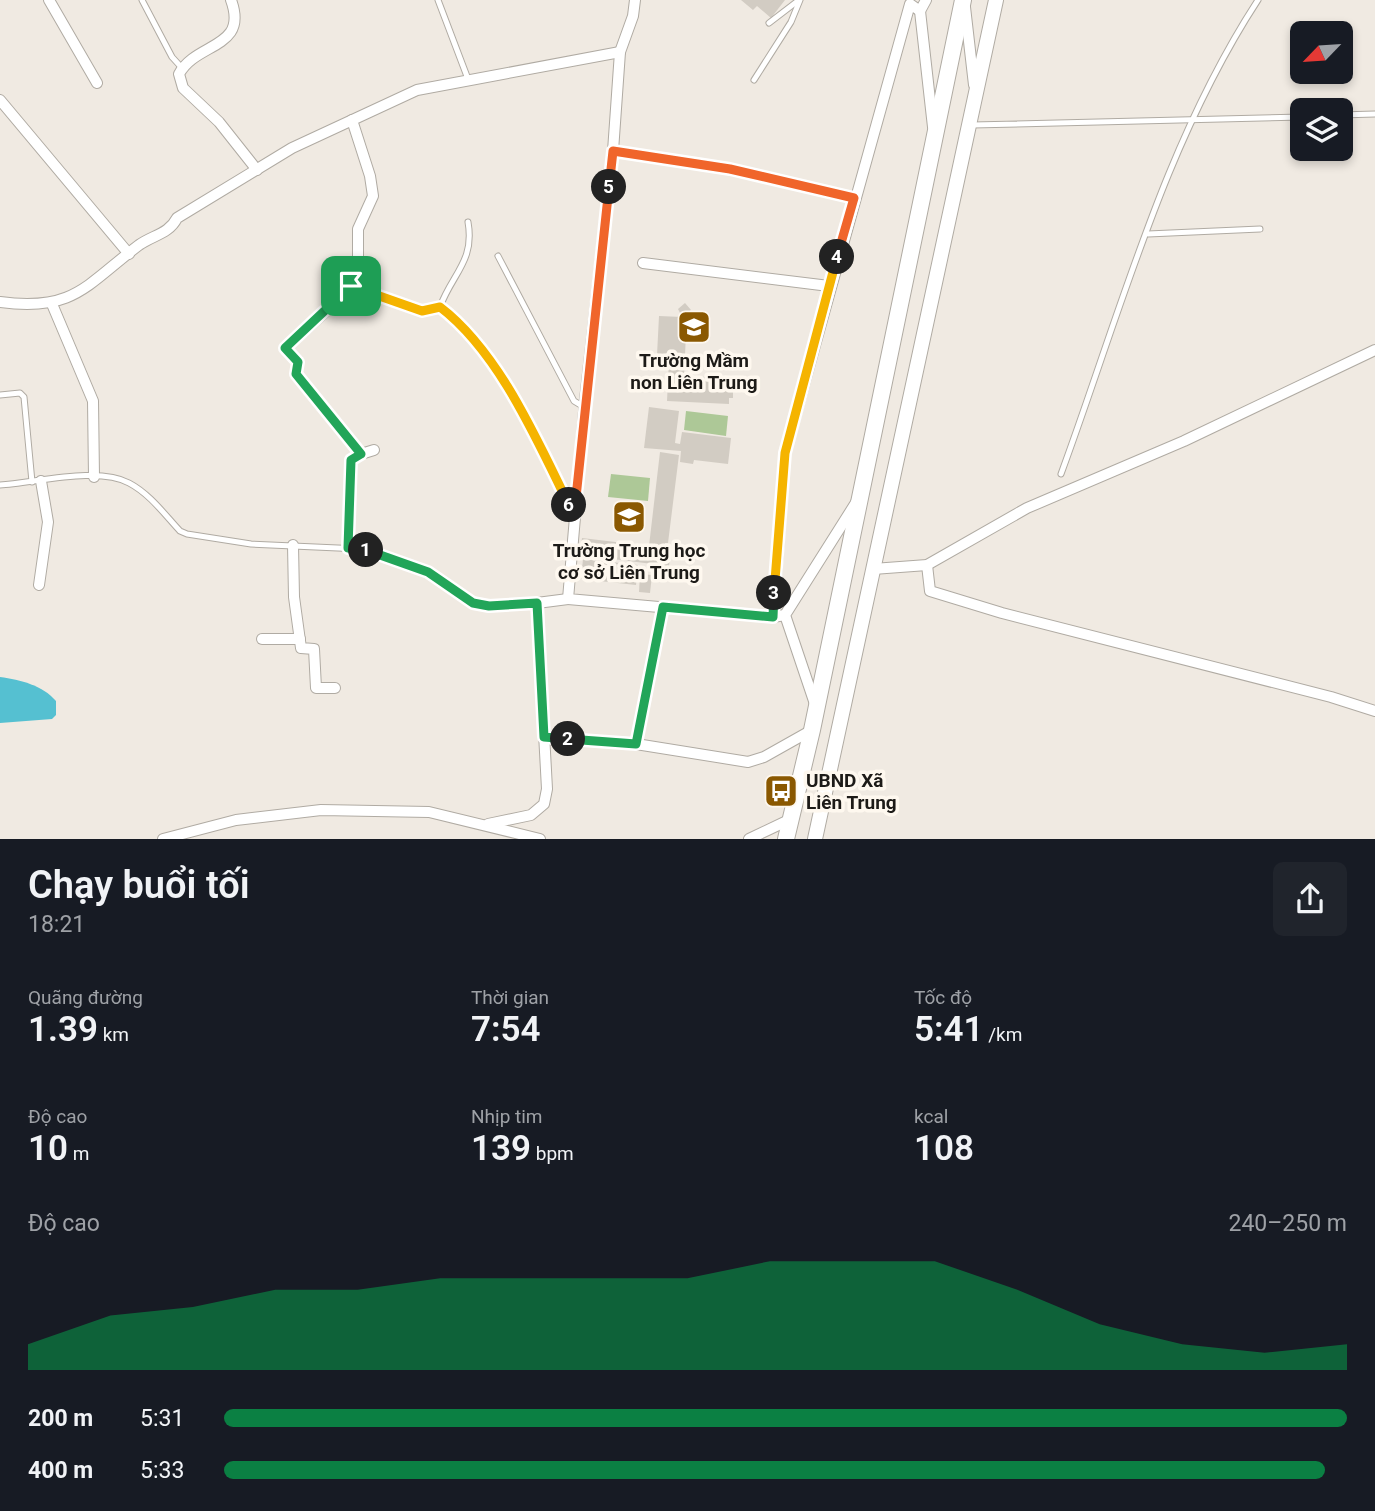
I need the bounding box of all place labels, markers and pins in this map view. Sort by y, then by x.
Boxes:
pin: 5 [592,170,626,204]
pin: 4 [820,240,854,274]
pin [321,256,381,316]
school or university icon: Trường Mầm non Liên Trung [675,308,713,346]
place label: Trường Mầm non Liên Trung [630,349,758,394]
pin: 6 [552,488,586,522]
school or university icon: Trường Trung học cơ sở Liên Trung [610,498,648,536]
pin: 1 [348,532,384,568]
place label: Trường Trung học cơ sở Liên Trung [553,539,705,584]
pin: 3 [756,576,792,610]
pin: 2 [550,722,586,756]
place label: UBND Xã Liên Trung [806,769,897,814]
bus stop icon: UBND Xã Liên Trung [762,772,800,810]

